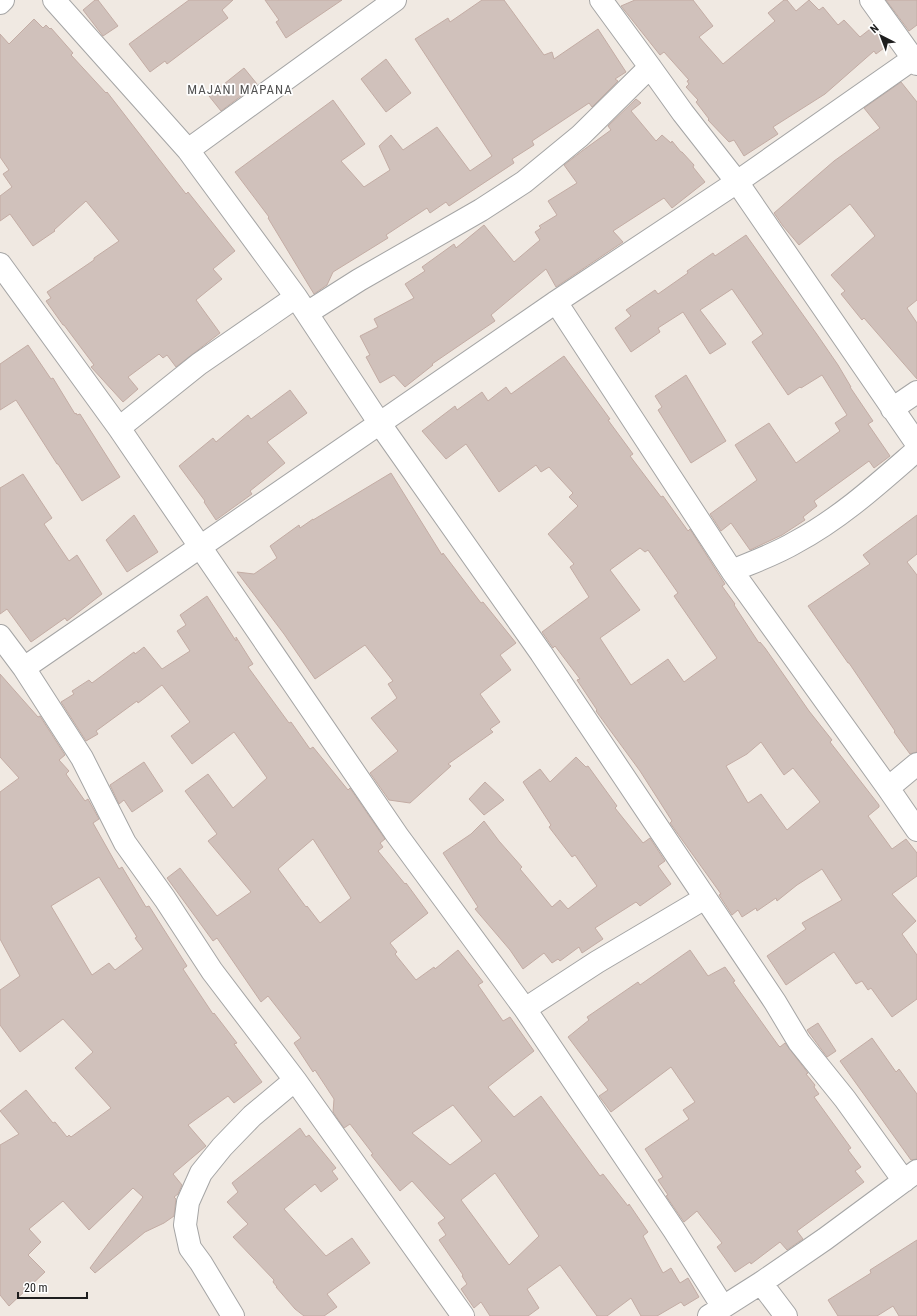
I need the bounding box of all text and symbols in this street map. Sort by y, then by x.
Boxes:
north arrow [861,16,901,56]
text: N [868,22,882,36]
district label: MAJANI MAPANA [187,82,293,97]
scale bar [18,1274,87,1300]
text: 20 m [24,1281,48,1295]

